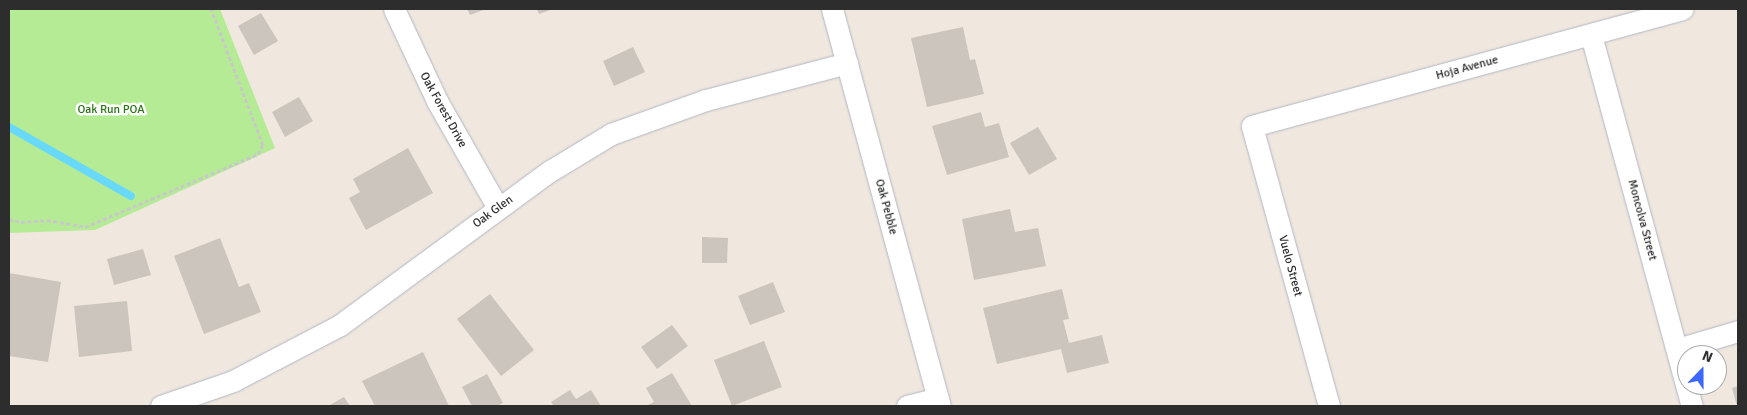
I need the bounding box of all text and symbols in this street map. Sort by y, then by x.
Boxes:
street label: Hoja Avenue [1434,53,1500,83]
street label: Oak Forest Drive [416,70,470,150]
park label: Oak Run POA [77,103,145,117]
street label: Oak Pebble [872,178,900,236]
street label: Moncolva Street [1624,178,1660,262]
street label: Oak Glen [470,193,516,231]
street label: Vuelo Street [1275,234,1305,298]
north arrow [1677,345,1727,395]
text: N [1700,347,1715,366]

